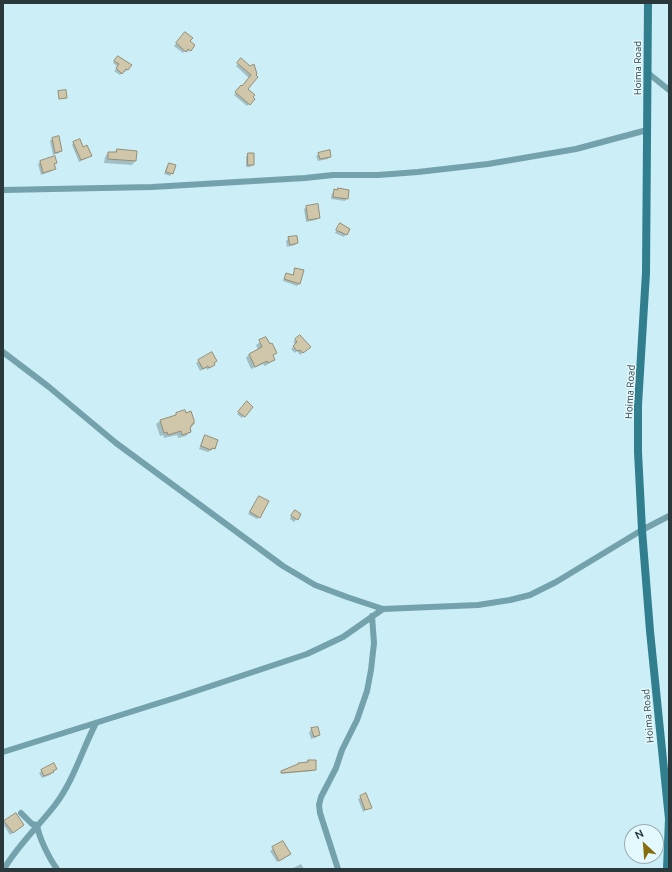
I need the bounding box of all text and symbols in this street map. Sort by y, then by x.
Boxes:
street label: Hoima Road [632,41,644,95]
street label: Hoima Road [623,365,637,419]
street label: Hoima Road [640,688,656,744]
north arrow [624,824,664,864]
text: N [633,827,646,841]

